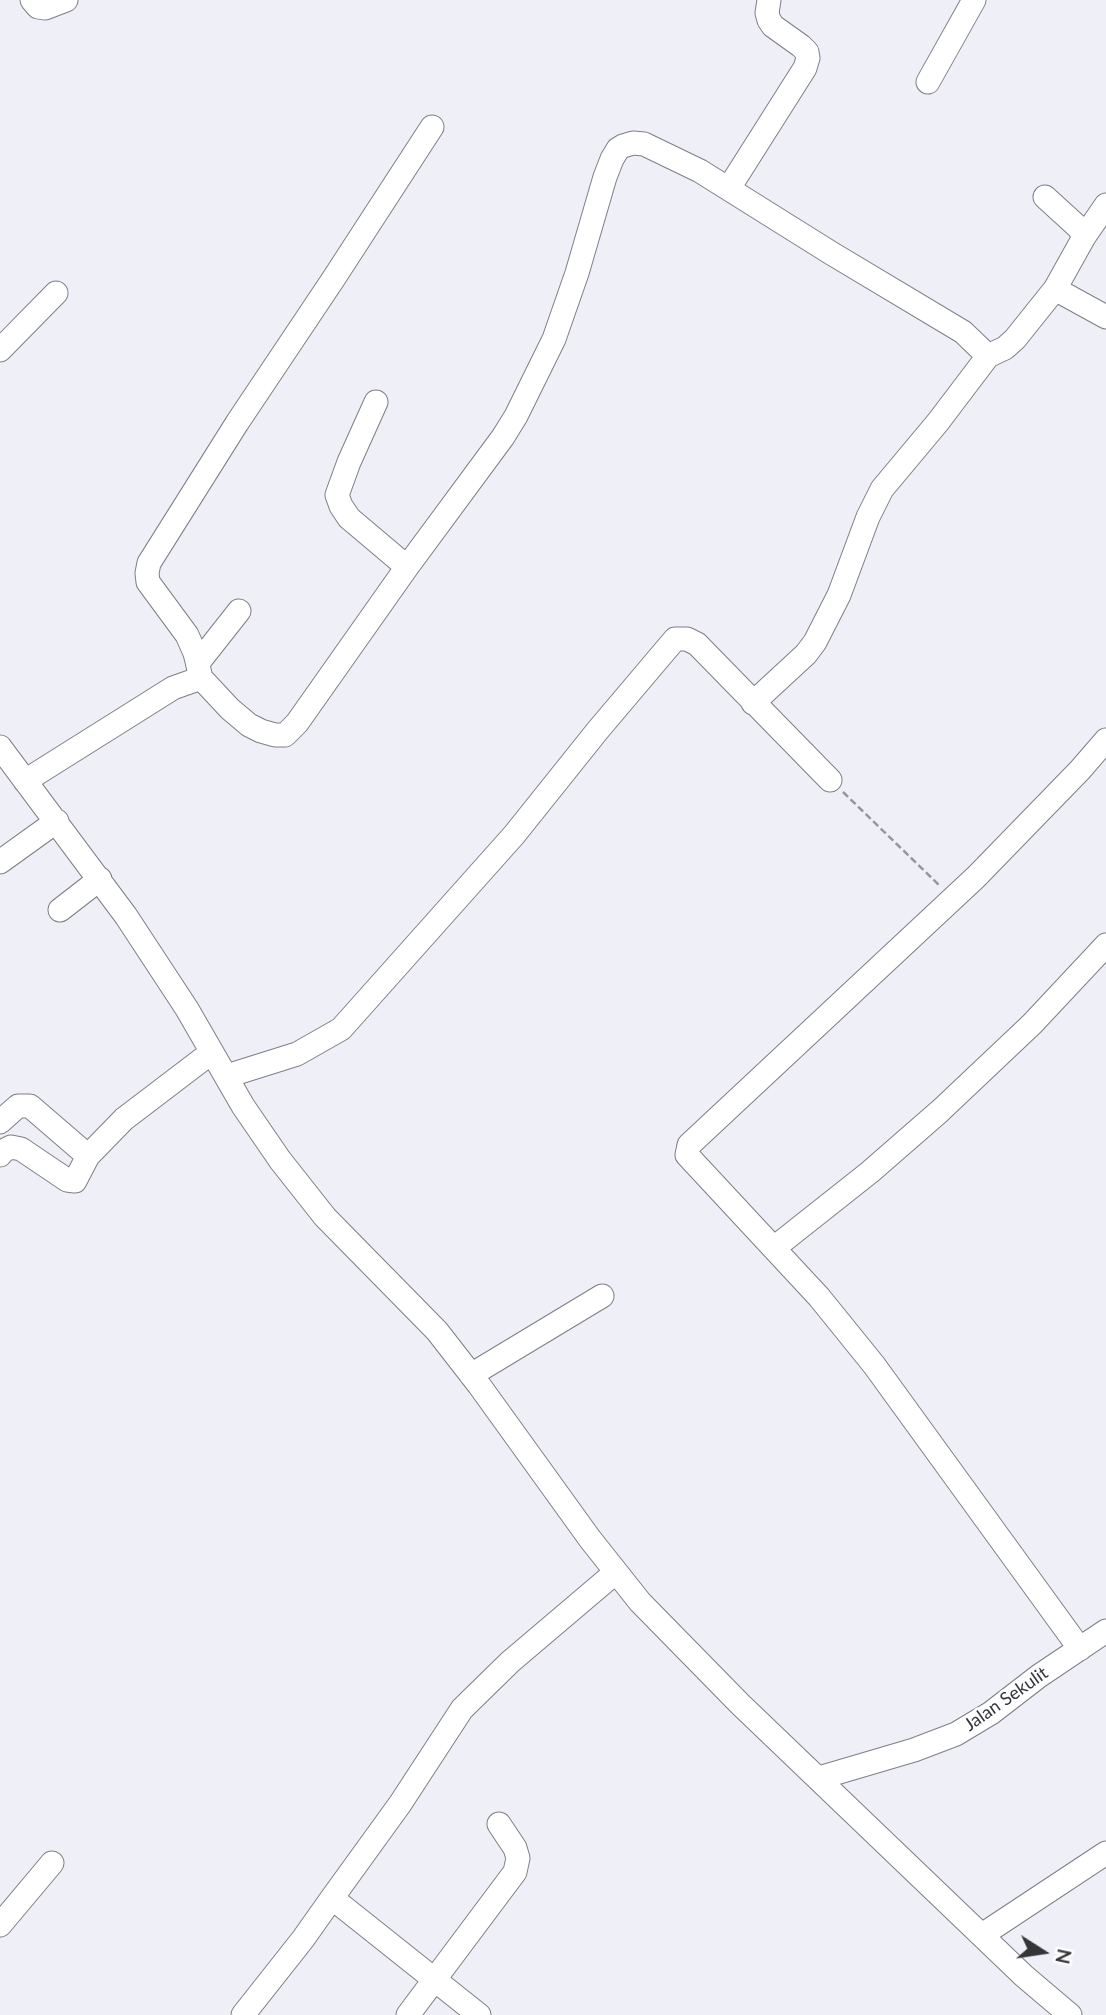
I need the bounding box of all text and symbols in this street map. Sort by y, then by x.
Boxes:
street label: Jalan Sekulit [960,1662,1052,1736]
north arrow [1008,1917,1078,1987]
text: N [1051,1947,1077,1966]

